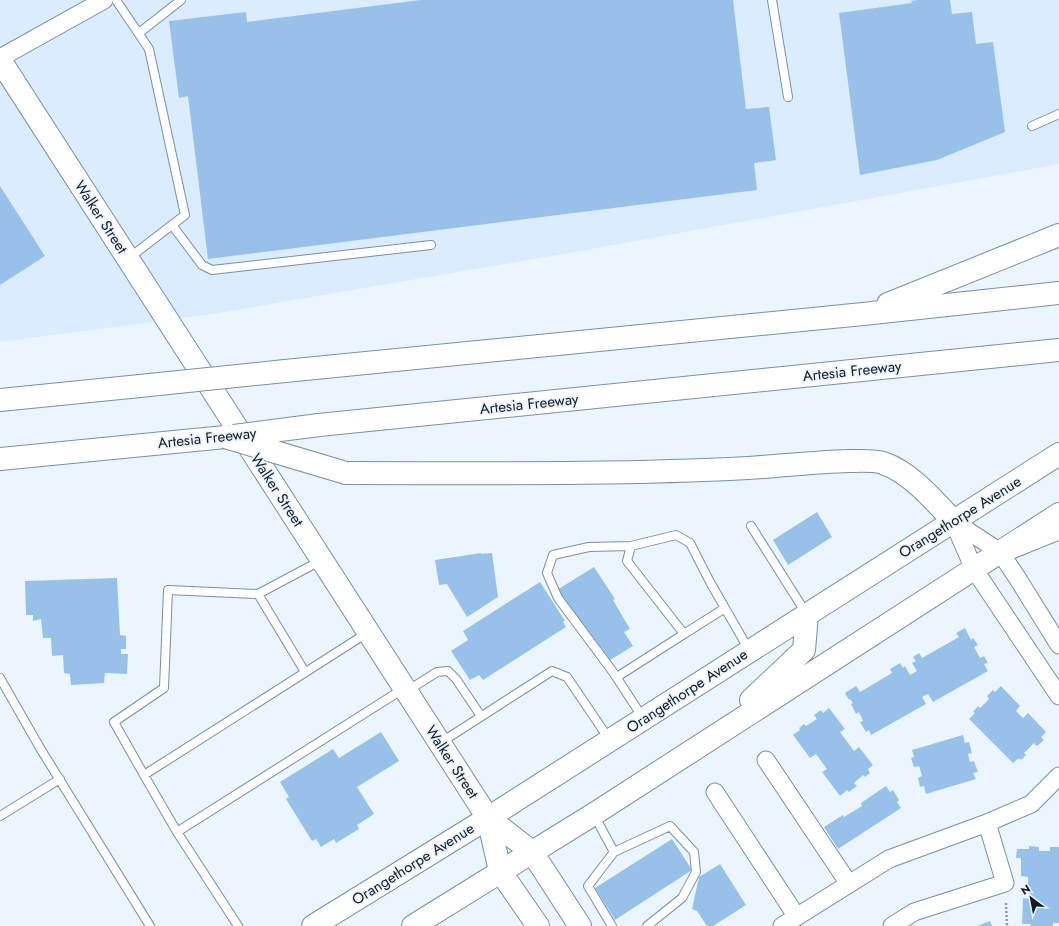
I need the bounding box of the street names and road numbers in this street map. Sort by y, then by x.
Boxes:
street label: Walker Street [69,176,133,258]
street label: Artesia Freeway [801,355,903,387]
street label: Artesia Freeway [478,388,580,420]
street label: Artesia Freeway [156,422,258,454]
street label: Walker Street [245,449,309,531]
street label: Orangethorpe Avenue [895,470,1026,564]
street label: Orangethorpe Avenue [622,643,752,739]
street label: Walker Street [420,721,484,803]
street label: Orangethorpe Avenue [348,817,479,911]

